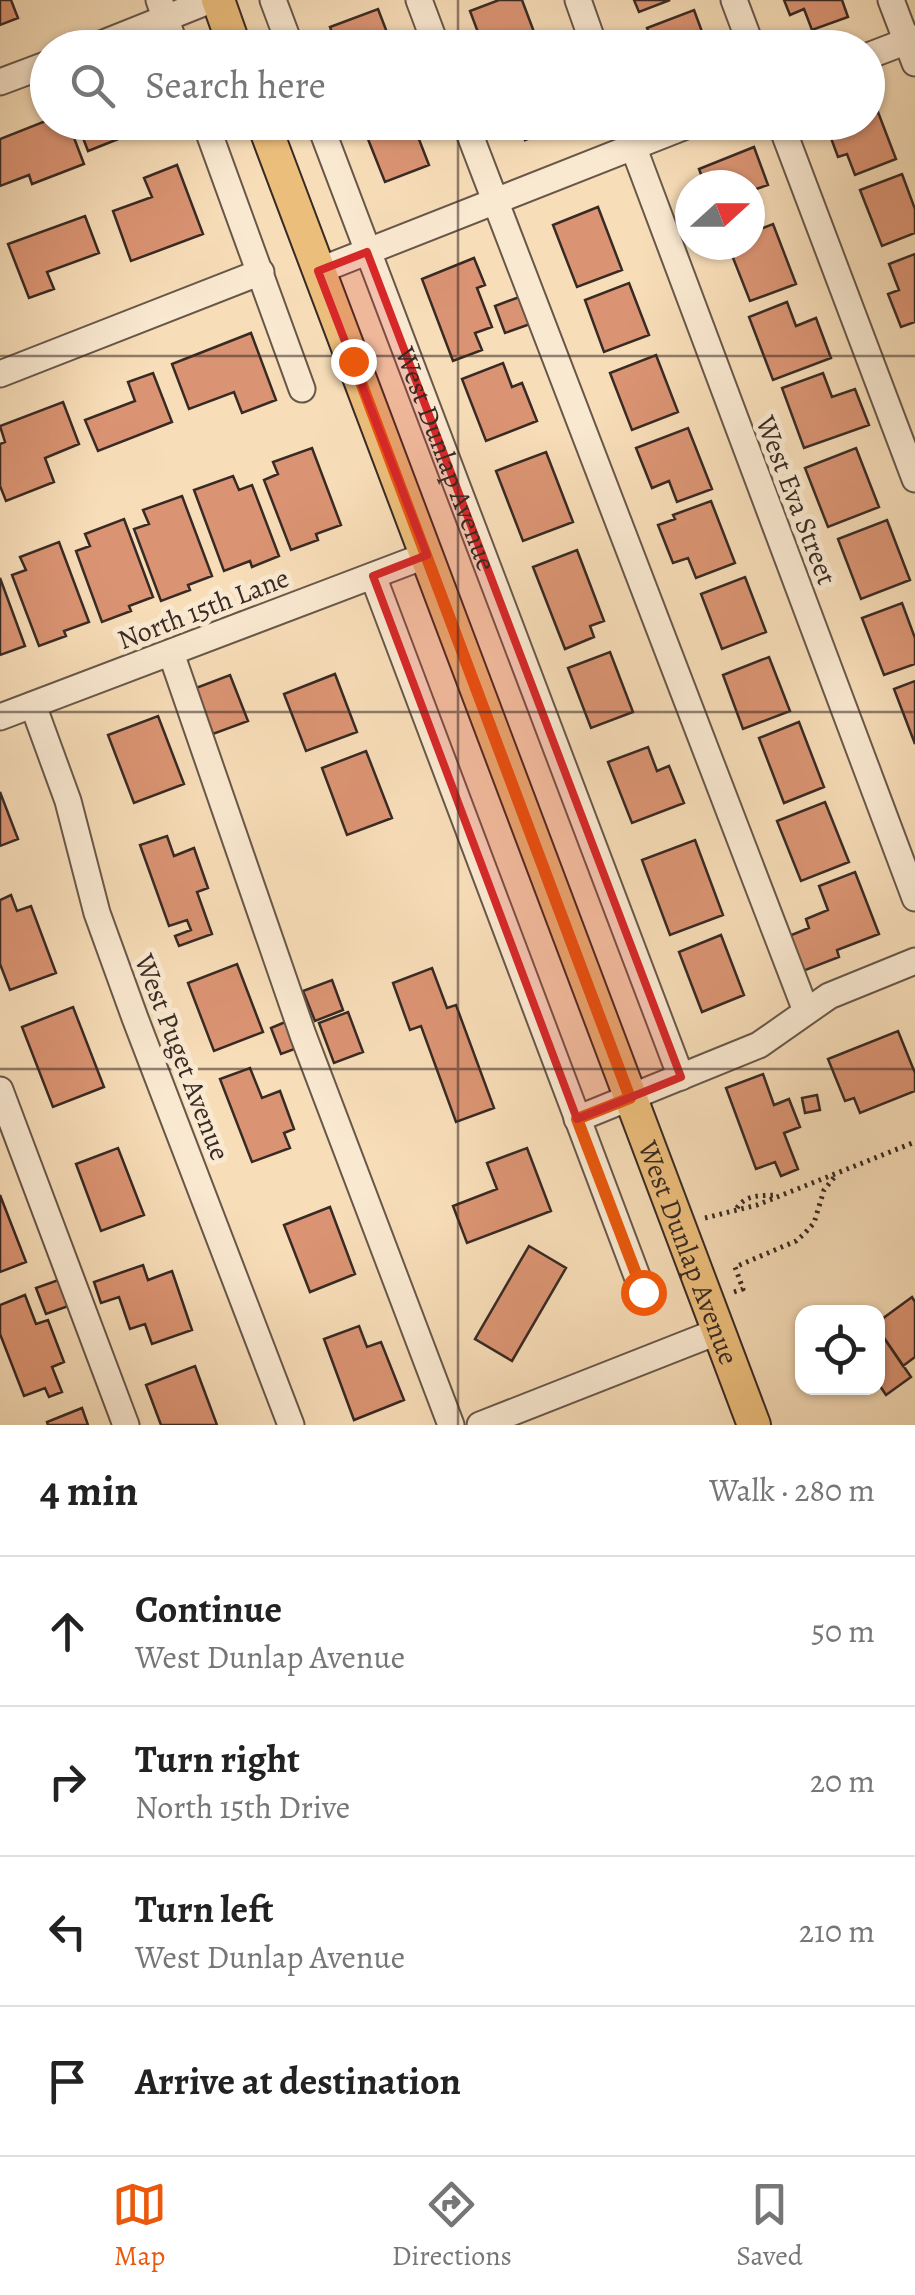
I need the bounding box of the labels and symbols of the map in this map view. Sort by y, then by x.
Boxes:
north arrow [675,170,765,260]
route end [331,339,377,385]
street label: West Dunlap Avenue [386,341,505,576]
street label: West Eva Street [746,410,846,590]
street label: North 15th Lane [112,559,294,659]
street label: West Puget Avenue [125,948,239,1166]
street label: West Dunlap Avenue [628,1134,748,1370]
route start [621,1270,667,1316]

